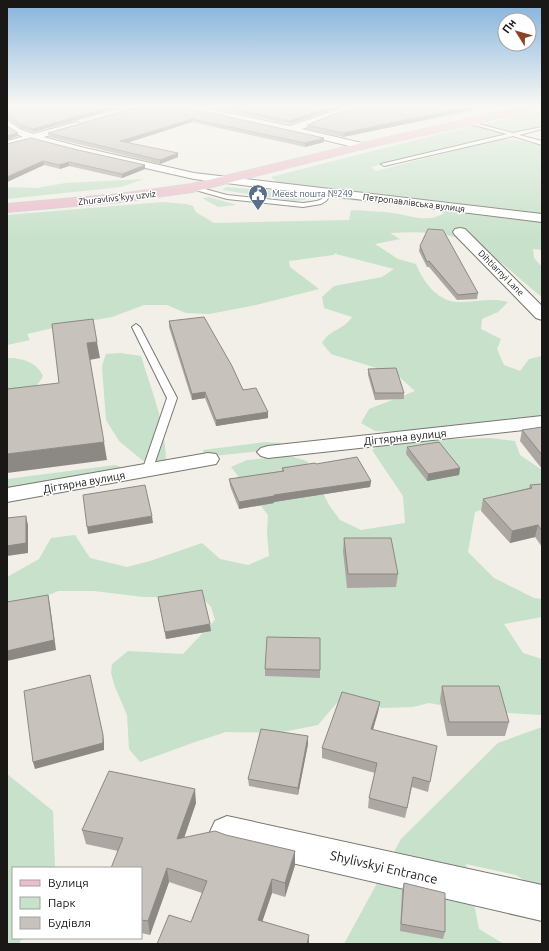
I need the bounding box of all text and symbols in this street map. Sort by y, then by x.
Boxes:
north arrow [497,12,537,52]
text: Пн [500,17,518,35]
public building icon: Meest пошта №249 [247,183,269,211]
street label: Zhuravlivs'kyy uzviz [78,189,156,207]
place label: Meest пошта №249 [272,189,353,199]
street label: Петропавлівська вулиця [362,192,466,214]
street label: Dihtiarnyi Lane [476,248,526,298]
street label: Дігтярна вулиця [363,427,447,447]
street label: Дігтярна вулиця [42,469,126,495]
street label: Shylivskyi Entrance [329,848,439,886]
legend [12,867,142,939]
text: Вулиця [48,876,89,889]
text: Парк [48,896,76,909]
text: Будівля [48,916,91,929]

